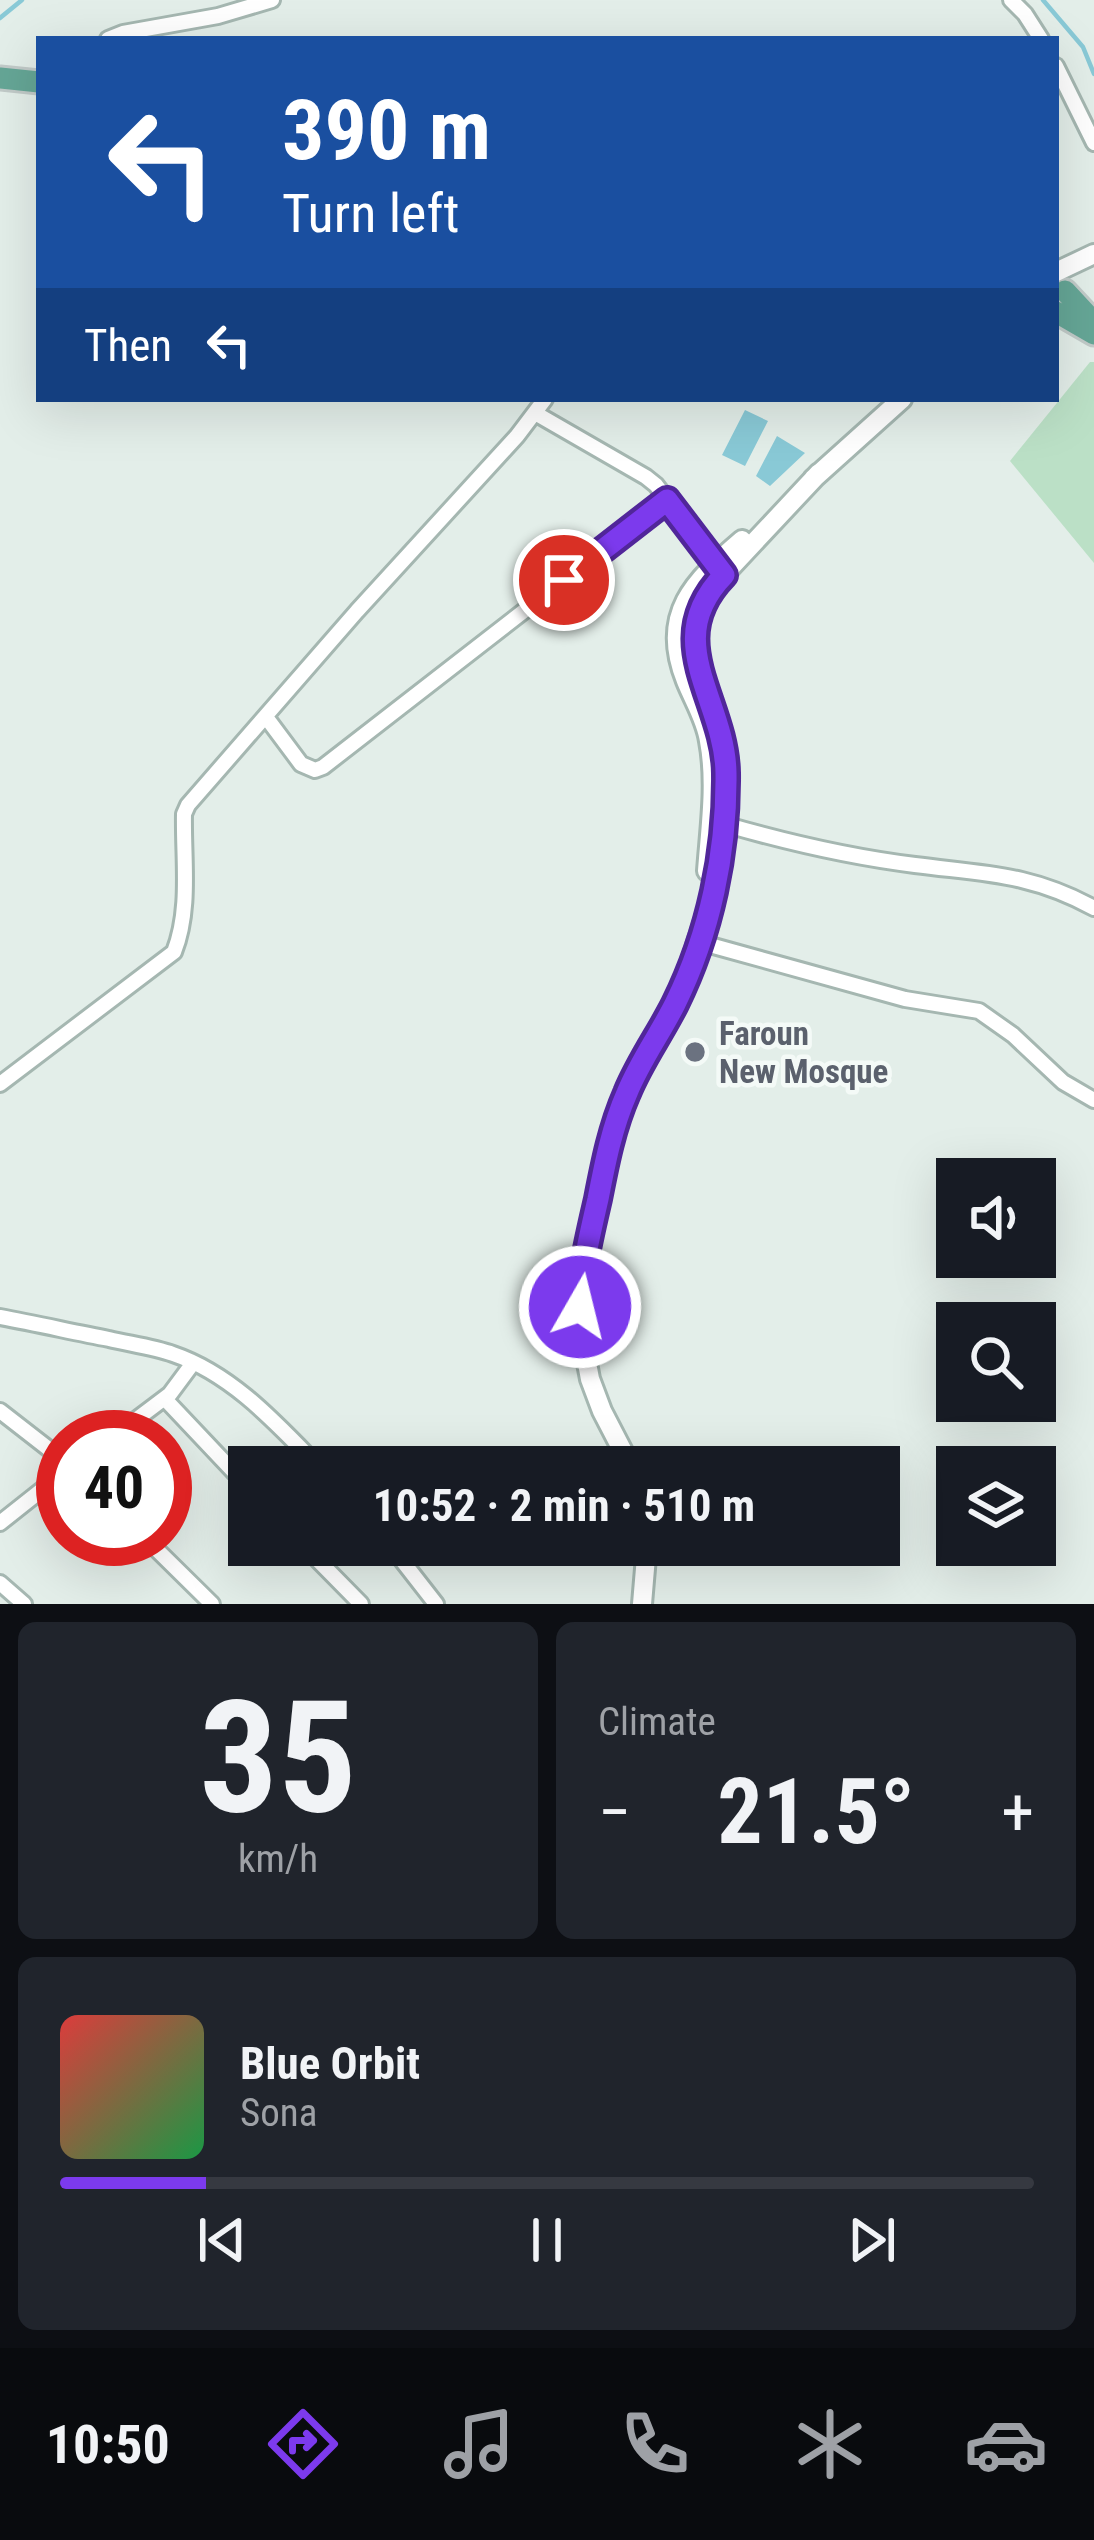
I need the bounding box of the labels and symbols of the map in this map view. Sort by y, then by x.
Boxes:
pin [513,529,615,631]
place label: Faroun New Mosque [719,1014,888,1091]
marker: Faroun New Mosque [682,1039,708,1065]
position arrow [517,1244,643,1370]
speed limit sign: 40 [36,1410,192,1566]

